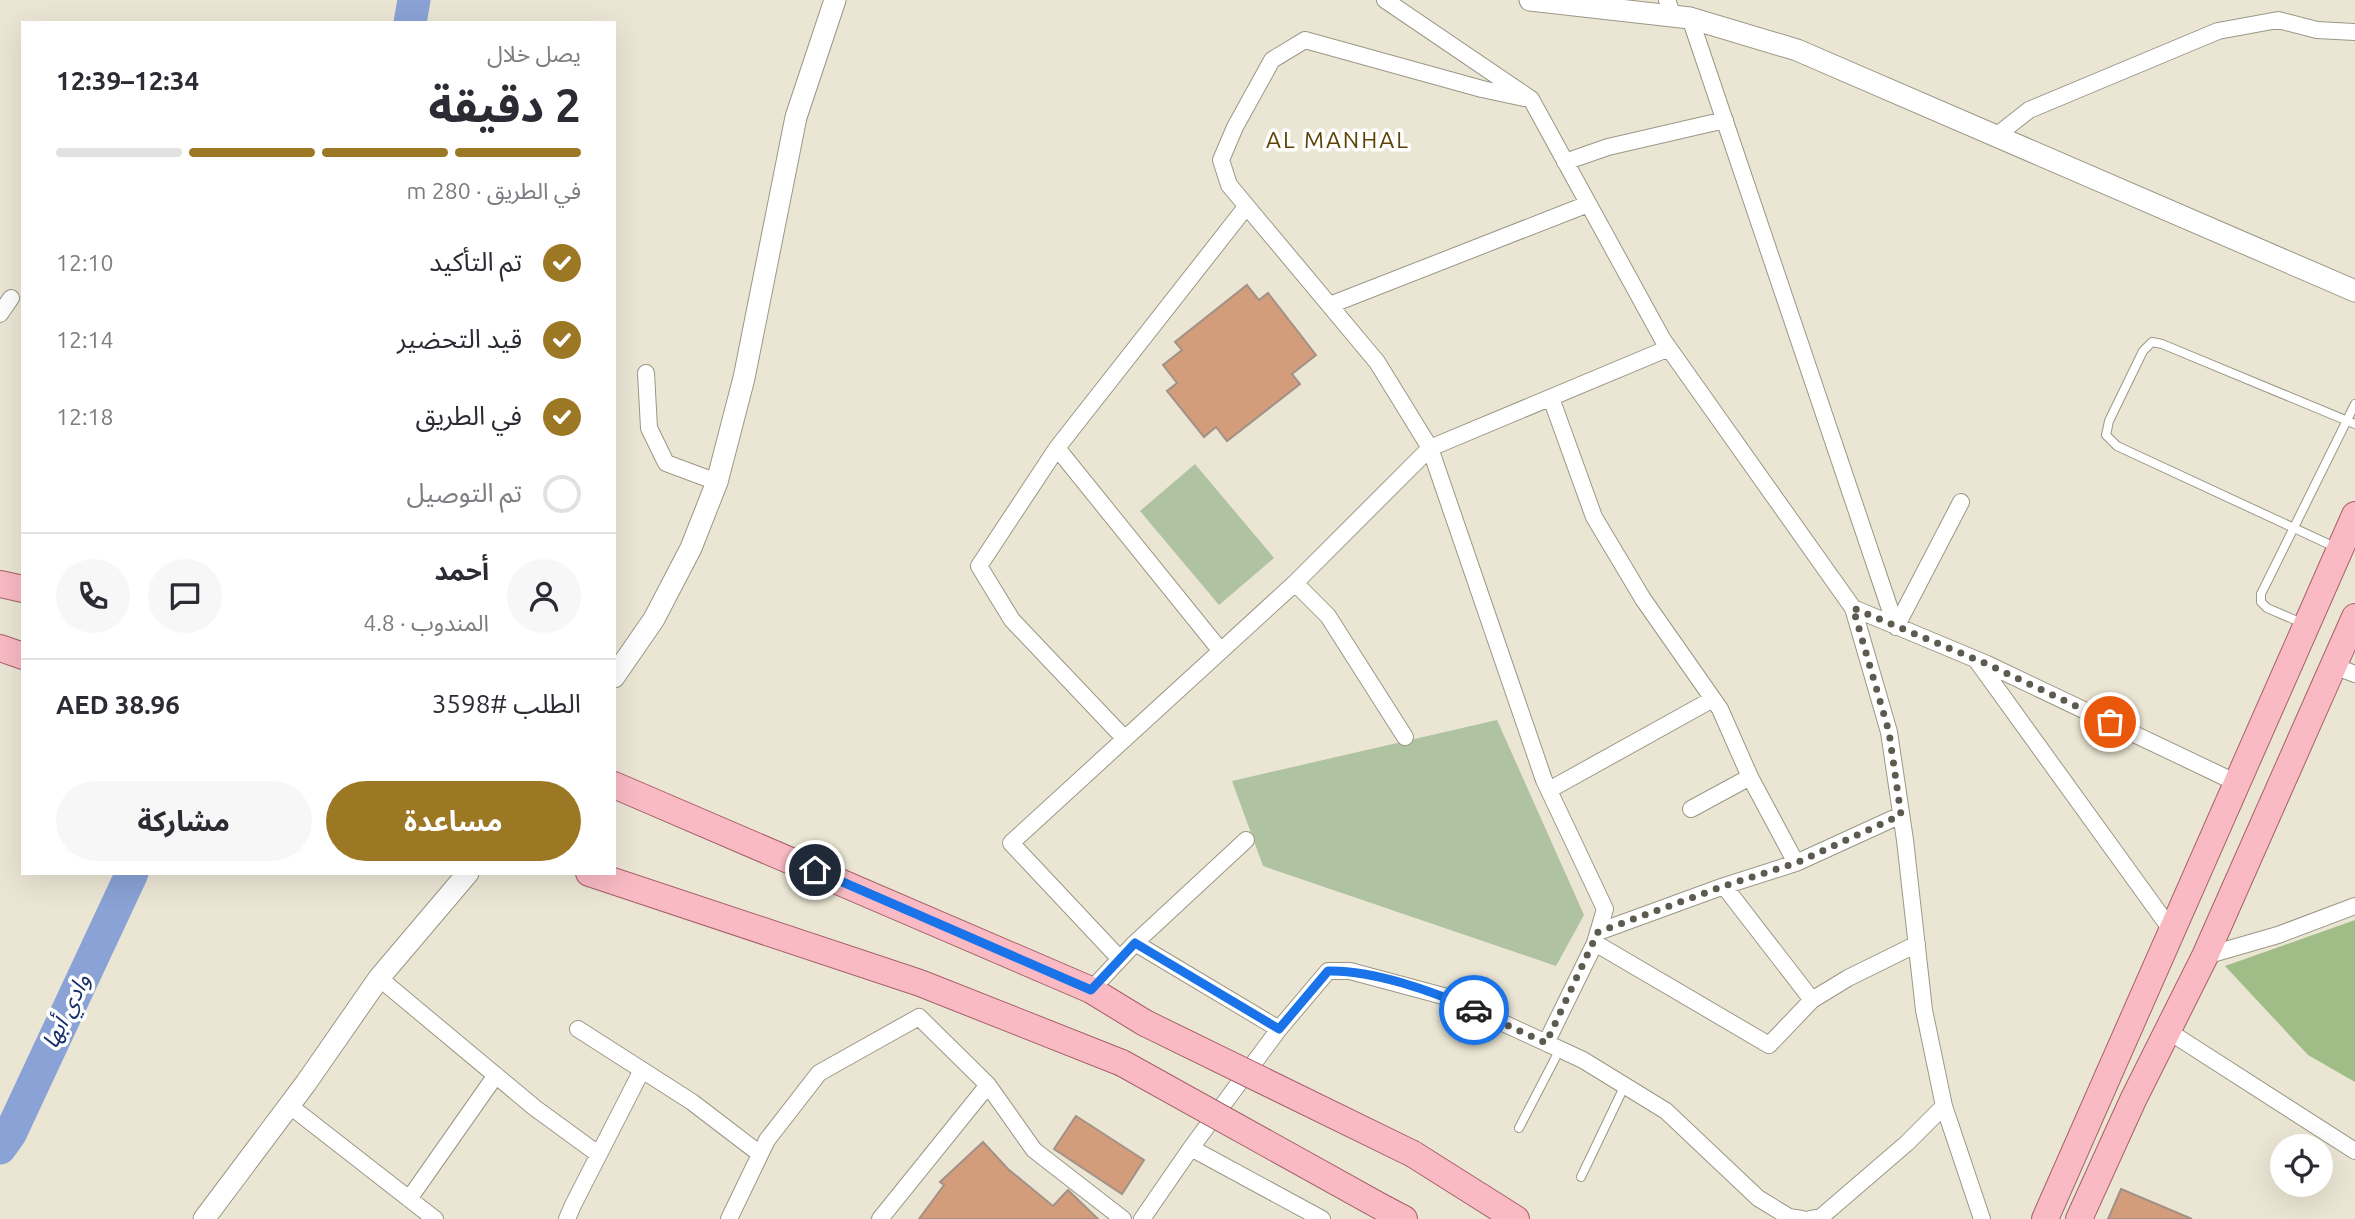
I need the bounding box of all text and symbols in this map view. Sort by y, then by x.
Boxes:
text: يصل خلال [487,41,581,66]
text: 12:34–12:39 [56,66,199,95]
text: 2 دقيقة [428,79,581,131]
district label: AL MANHAL [1266,127,1410,152]
text: في الطريق · 280 m [407,178,581,203]
icon: check [543,244,581,282]
text: تم التأكيد [429,247,522,276]
text: 12:10 [56,250,114,275]
icon: check [543,321,581,359]
text: قيد التحضير [397,324,522,353]
text: 12:14 [56,327,114,352]
icon: check [543,398,581,436]
text: في الطريق [416,401,522,430]
text: 12:18 [56,404,114,429]
text: تم التوصيل [407,478,522,507]
text: أحمد [435,556,489,585]
button: phone [56,559,130,633]
button: chat [148,559,222,633]
button: person [507,559,581,633]
text: المندوب · 4.8 [363,610,489,635]
text: الطلب #3598 [432,689,581,718]
text: AED 38.96 [56,690,180,719]
pin [2080,692,2140,752]
icon: bag [2091,703,2129,741]
button: مشاركة [56,781,312,861]
button: مساعدة [326,781,581,861]
pin [785,840,845,900]
icon: home [796,851,834,889]
water label: وادي أبها [36,969,100,1055]
courier [1439,975,1509,1045]
icon: car [1455,991,1493,1029]
map controls [2270,1134,2333,1197]
button: locate [2270,1134,2333,1197]

